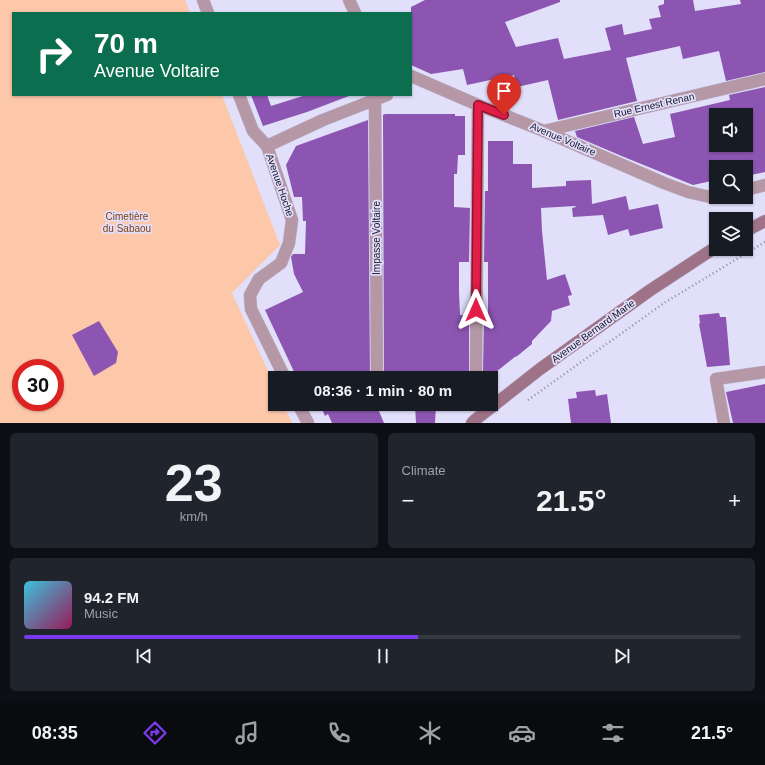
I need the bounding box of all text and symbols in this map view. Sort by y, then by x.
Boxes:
icon: right [28,28,80,80]
text: 70 m [94,28,158,59]
text: Avenue Voltaire [94,61,220,81]
pin [487,74,521,115]
icon: arrive [493,80,515,102]
street label: Rue Ernest Renan [613,90,695,120]
map controls [709,108,753,256]
button: sound [709,108,753,152]
street label: Avenue Voltaire [529,120,598,158]
street label: Avenue Hoche [264,152,296,218]
button: search [709,160,753,204]
street label: Impasse Voltaire [371,201,382,275]
park label: Cimetière du Sabaou [103,211,151,234]
button: layers [709,212,753,256]
position arrow [455,289,497,331]
street label: Avenue Bernard Marie [549,297,637,365]
speed limit sign: 30 [12,359,64,411]
text: 08:36 · 1 min · 80 m [314,382,452,399]
text: 23 [165,454,223,512]
text: Climate [402,463,446,478]
text: 21.5° [536,484,606,517]
text: − [402,488,414,513]
text: + [728,488,741,513]
text: km/h [180,509,208,524]
text: 94.2 FM [84,589,139,606]
text: Music [84,606,118,621]
icon: previous [133,645,155,667]
icon: pause [372,645,394,667]
icon: next [611,645,633,667]
icon: directions [141,719,169,747]
icon: music [233,719,261,747]
icon: phone [325,719,353,747]
icon: climate [416,719,444,747]
icon: car [508,719,536,747]
icon: filters [599,719,627,747]
text: 08:35 [32,723,78,743]
text: 21.5° [691,723,733,743]

